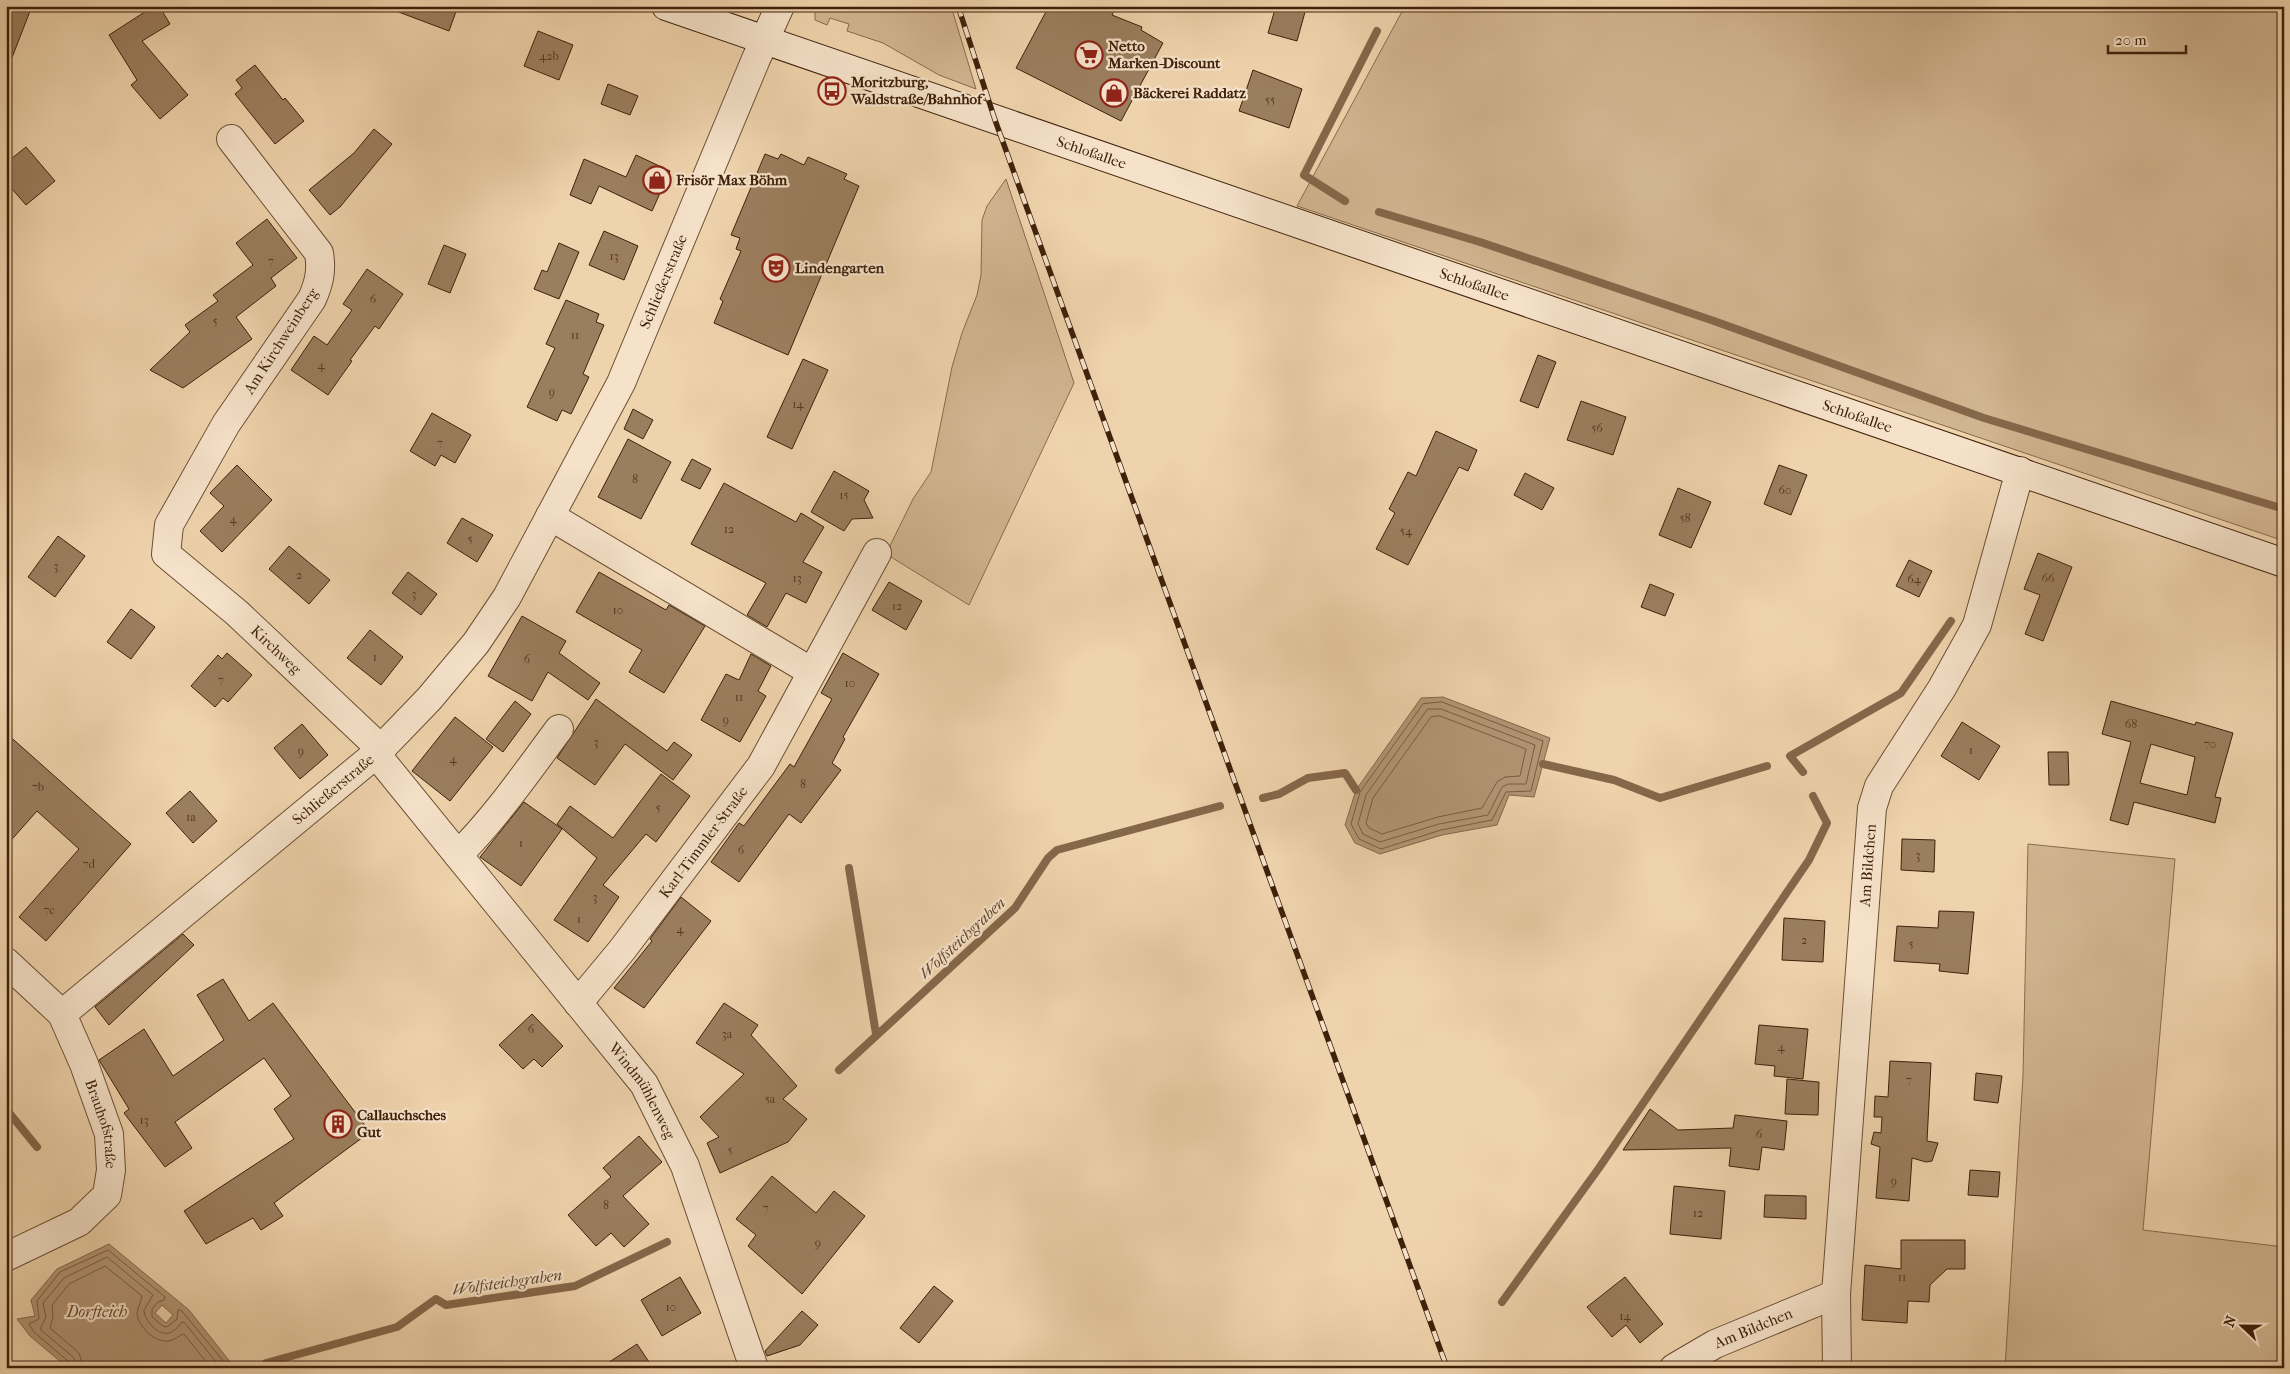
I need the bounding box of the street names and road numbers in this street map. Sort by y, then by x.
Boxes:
street label: Schloßallee [1054,132,1129,173]
street label: Schließerstraße [636,231,691,331]
street label: Schloßallee [1437,264,1512,305]
street label: Am Kirchweinberg [239,284,322,398]
street label: Schloßallee [1820,396,1895,437]
street label: Kirchweg [247,622,306,678]
street label: Schließerstraße [289,750,378,829]
street label: Karl-Timmler-Straße [655,782,752,902]
street label: Am Bildchen [1856,823,1880,908]
street label: Windmühlenweg [604,1038,680,1143]
street label: Brauhofstraße [81,1077,120,1170]
street label: Am Bildchen [1711,1304,1795,1353]

